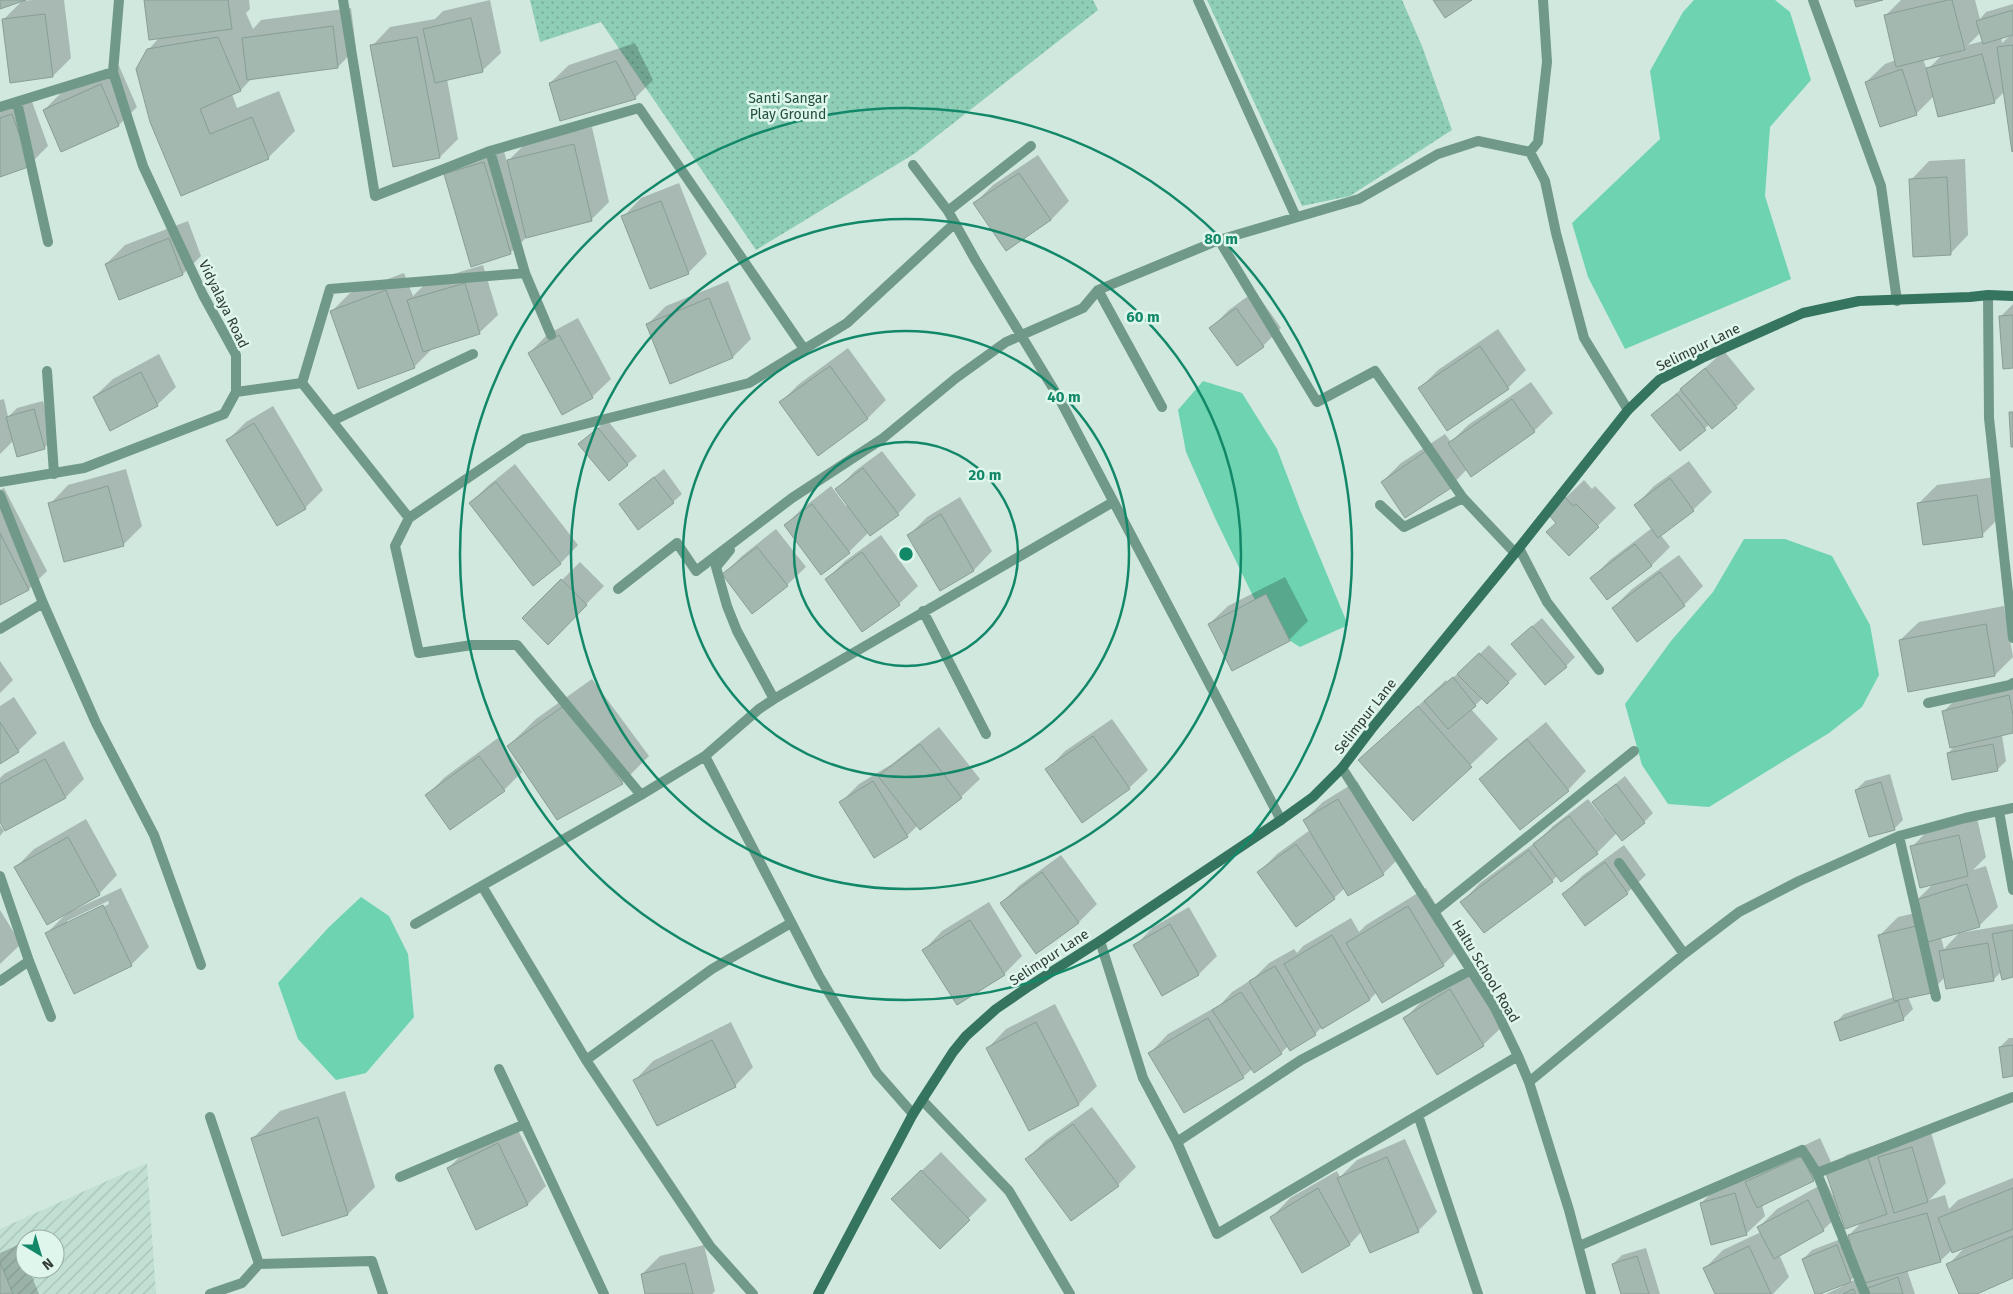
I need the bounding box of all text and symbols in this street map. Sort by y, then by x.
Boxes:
park label: Santi Sangar Play Ground [748,90,828,123]
text: 80 m [1204,230,1238,248]
street label: Vidyalaya Road [195,257,252,351]
text: 60 m [1126,308,1160,326]
street label: Selimpur Lane [1654,320,1743,375]
text: 40 m [1047,388,1081,406]
text: 20 m [969,466,1001,484]
centre of rings [897,545,915,563]
street label: Selimpur Lane [1331,675,1400,757]
street label: Haltu School Road [1448,917,1523,1026]
street label: Selimpur Lane [1006,925,1092,989]
north arrow [15,1229,65,1279]
text: N [39,1254,57,1273]

